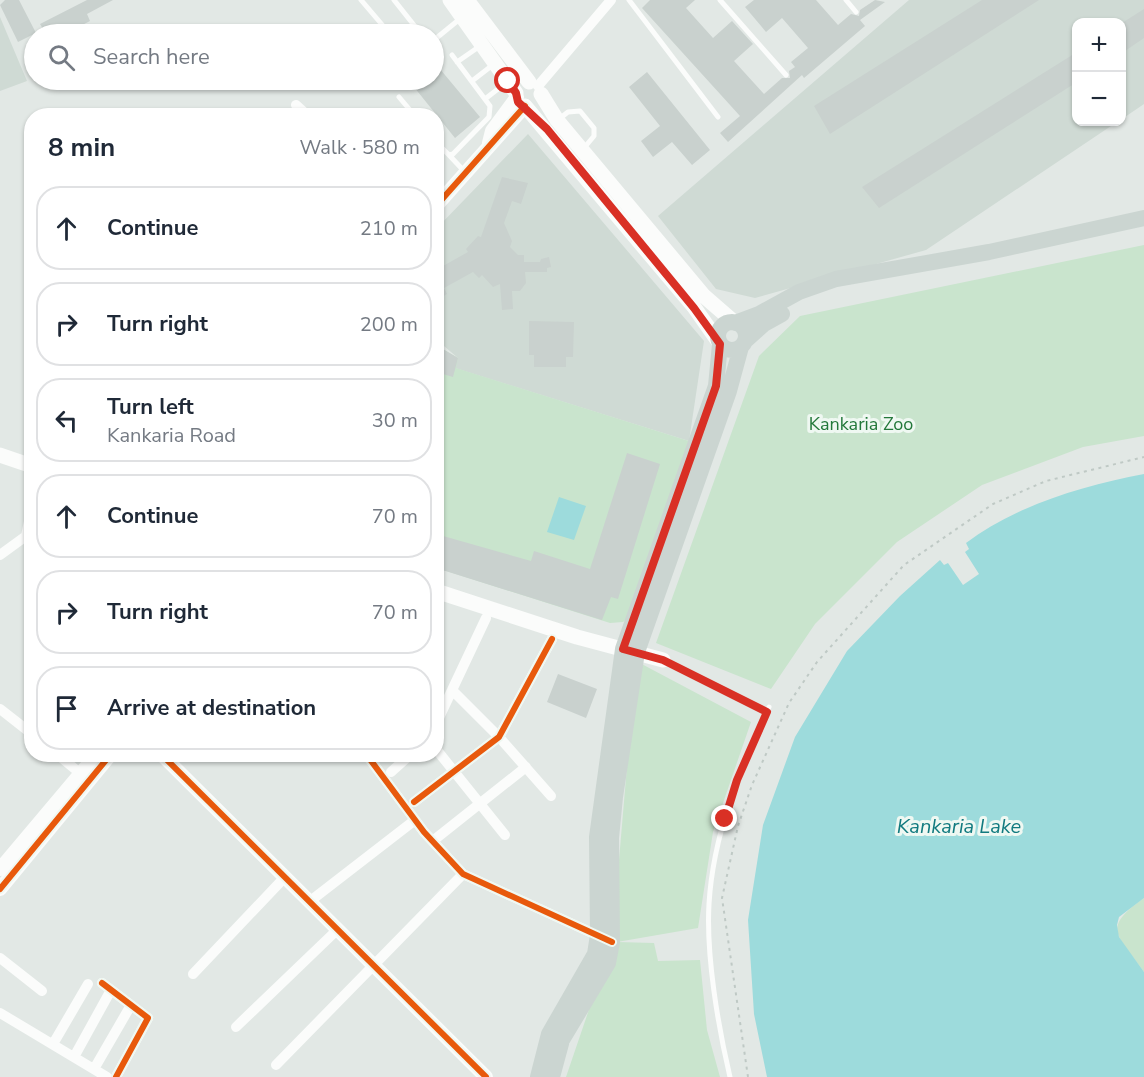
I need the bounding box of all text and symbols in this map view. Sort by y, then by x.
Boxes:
map controls [1072,18,1126,126]
button: + [1072,18,1126,72]
search box [24,24,444,90]
icon: search [45,41,78,74]
text: Search here [93,42,210,72]
route start [494,67,520,93]
button: − [1072,72,1126,126]
text: 8 min [48,130,115,165]
text: Walk · 580 m [300,134,420,161]
icon: ahead [50,212,83,245]
text: Continue [107,213,198,243]
text: 210 m [360,215,418,242]
icon: right [50,308,83,341]
text: Turn right [107,309,208,339]
text: 200 m [360,311,418,338]
text: Turn left [107,392,194,422]
icon: left [50,404,83,437]
text: 30 m [372,407,418,434]
park label: Kankaria Zoo [809,412,913,436]
text: Kankaria Road [107,422,236,449]
icon: ahead [50,500,83,533]
text: Continue [107,501,198,531]
text: 70 m [372,503,418,530]
icon: right [50,596,83,629]
text: Turn right [107,597,208,627]
text: 70 m [372,599,418,626]
icon: arrive [50,692,83,725]
text: Arrive at destination [107,693,316,723]
route end [711,805,737,831]
water label: Kankaria Lake [897,813,1022,840]

